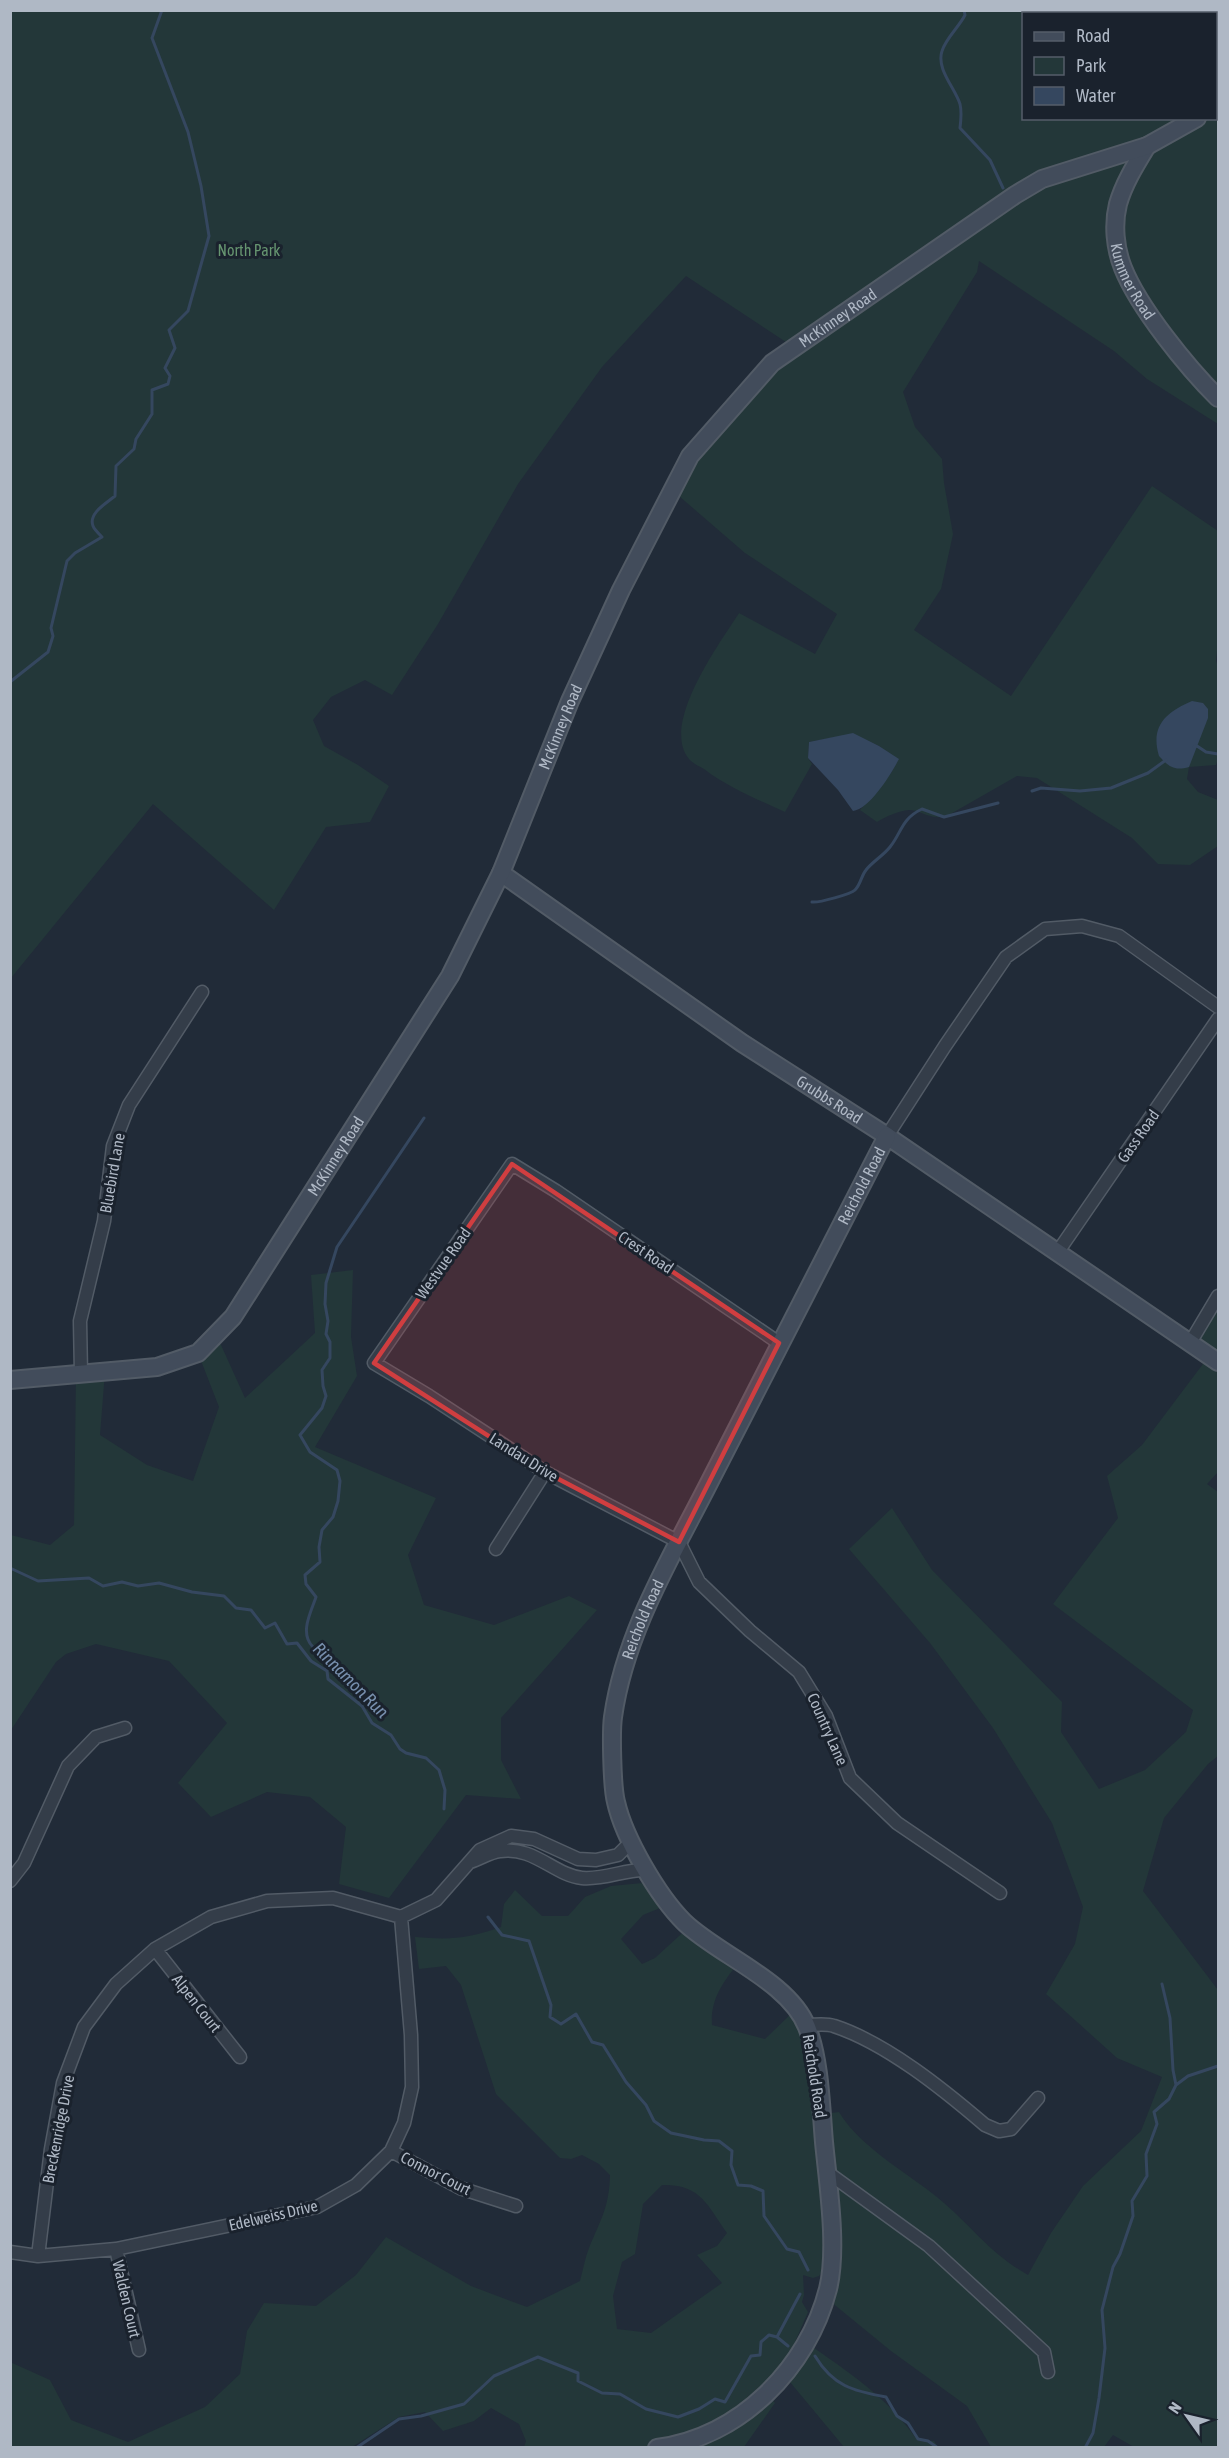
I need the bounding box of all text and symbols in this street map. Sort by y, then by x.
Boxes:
legend [1022,12,1217,120]
text: Road [1076,25,1110,46]
text: Park [1076,55,1106,76]
text: Water [1076,85,1116,106]
park label: North Park [218,241,280,259]
street label: Kummer Road [1107,242,1159,323]
street label: McKinney Road [795,285,880,351]
street label: McKinney Road [535,681,586,772]
street label: Grubbs Road [793,1071,866,1127]
street label: Gass Road [1113,1106,1163,1166]
street label: McKinney Road [304,1113,367,1199]
street label: Bluebird Lane [96,1131,128,1215]
street label: Reichold Road [834,1144,889,1227]
street label: Westvue Road [412,1224,474,1302]
street label: Crest Road [615,1227,677,1277]
street label: Landau Drive [486,1429,562,1485]
street label: Reichold Road [618,1576,667,1661]
water label: Rinnamon Run [309,1638,393,1722]
street label: Country Lane [803,1690,852,1768]
street label: Alpen Court [168,1970,225,2036]
street label: Reichold Road [799,2033,831,2119]
street label: Breckenridge Drive [39,2073,78,2185]
street label: Connor Court [398,2148,474,2199]
street label: Edelweiss Drive [227,2196,319,2234]
street label: Walden Court [109,2258,145,2340]
north arrow [1157,2386,1217,2446]
text: N [1164,2399,1185,2417]

